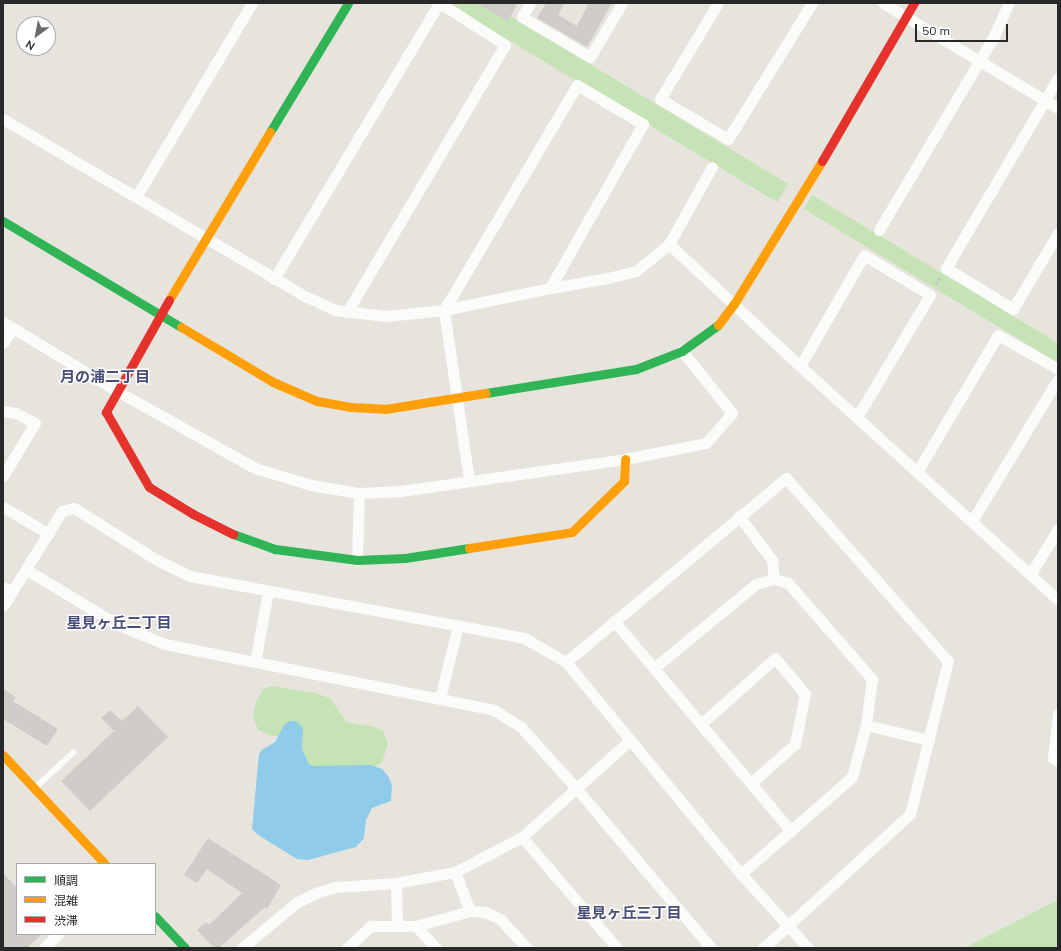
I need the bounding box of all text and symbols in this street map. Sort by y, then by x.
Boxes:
north arrow [16,16,56,56]
scale bar [917,16,1010,42]
text: 50 m [922,23,950,38]
text: N [23,37,37,53]
district label: 月の浦二丁目 [60,368,150,386]
district label: 星見ヶ丘二丁目 [67,614,171,632]
legend [16,863,156,935]
text: 順調 [54,873,78,888]
text: 混雑 [54,893,78,908]
district label: 星見ヶ丘三丁目 [577,904,681,922]
text: 渋滞 [54,913,78,928]

